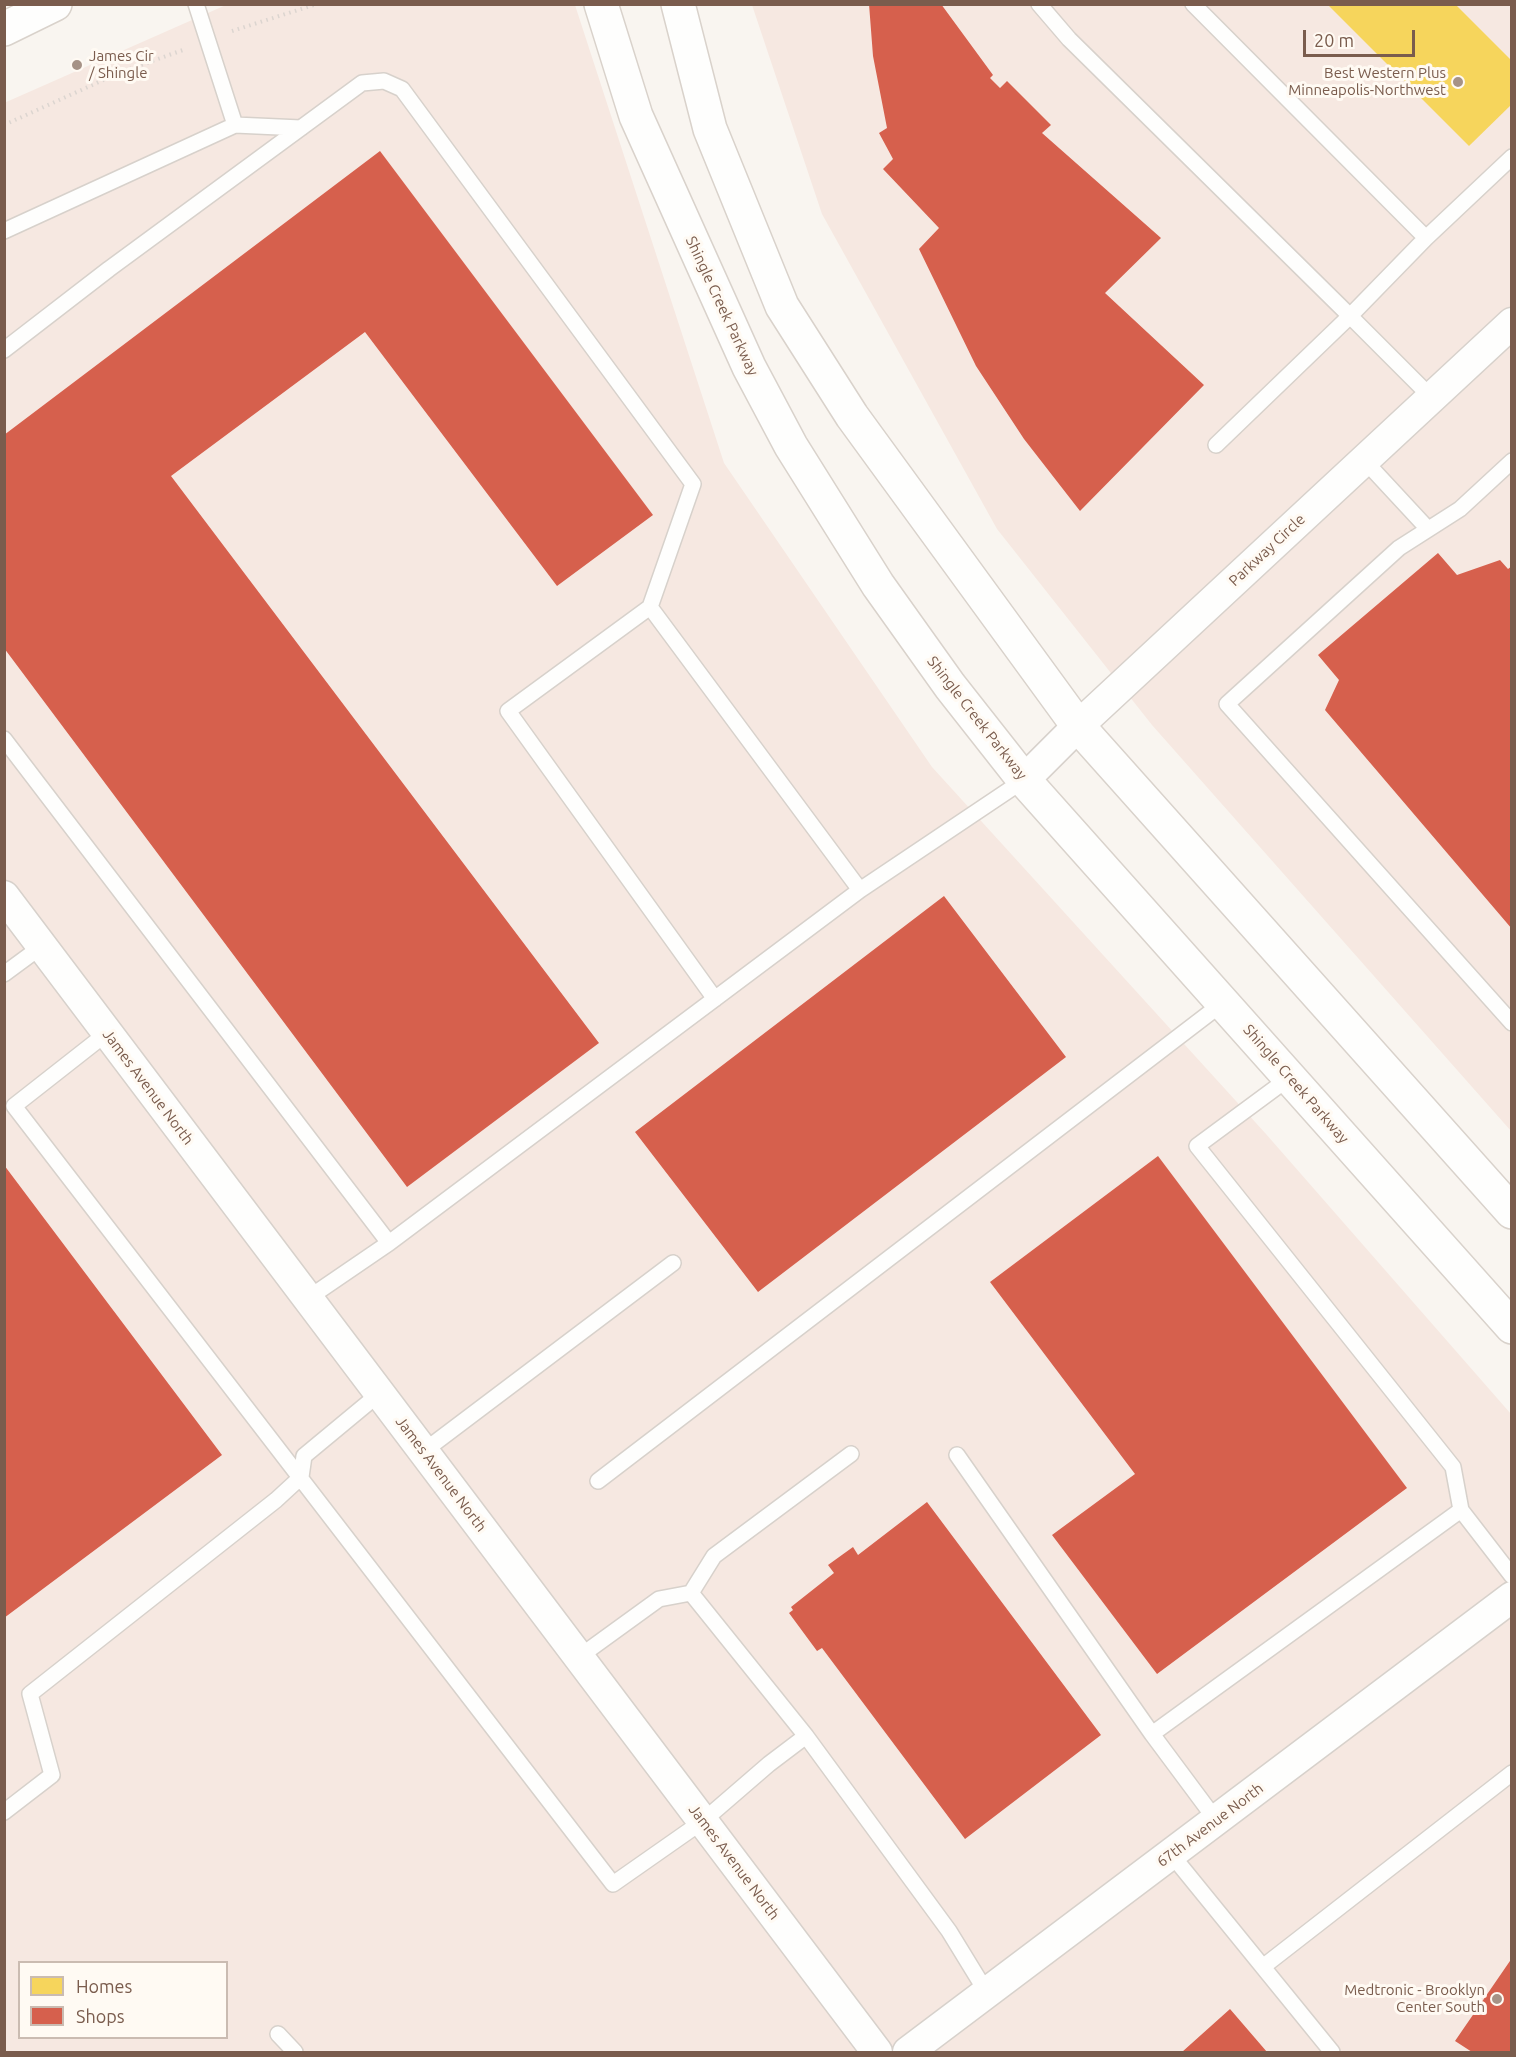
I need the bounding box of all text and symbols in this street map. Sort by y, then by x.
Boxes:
scale bar [1306,18,1418,56]
text: 20 m [1314,30,1354,50]
place label: James Cir / Shingle [89,47,154,82]
marker: James Cir / Shingle [70,58,84,72]
place label: Best Western Plus Minneapolis-Northwest [1288,64,1446,99]
marker: Best Western Plus Minneapolis-Northwest [1451,75,1465,89]
street label: Shingle Creek Parkway [682,233,762,379]
street label: Parkway Circle [1225,510,1309,590]
street label: Shingle Creek Parkway [923,653,1031,783]
street label: Shingle Creek Parkway [1239,1021,1353,1147]
street label: James Avenue North [99,1026,197,1148]
street label: James Avenue North [392,1413,490,1535]
street label: 67th Avenue North [1153,1779,1267,1871]
street label: James Avenue North [685,1801,783,1923]
legend [18,1961,228,2039]
text: Homes [76,1976,132,1996]
place label: Medtronic - Brooklyn Center South [1344,1981,1485,2016]
marker: Medtronic - Brooklyn Center South [1490,1992,1504,2006]
text: Shops [76,2006,125,2026]

